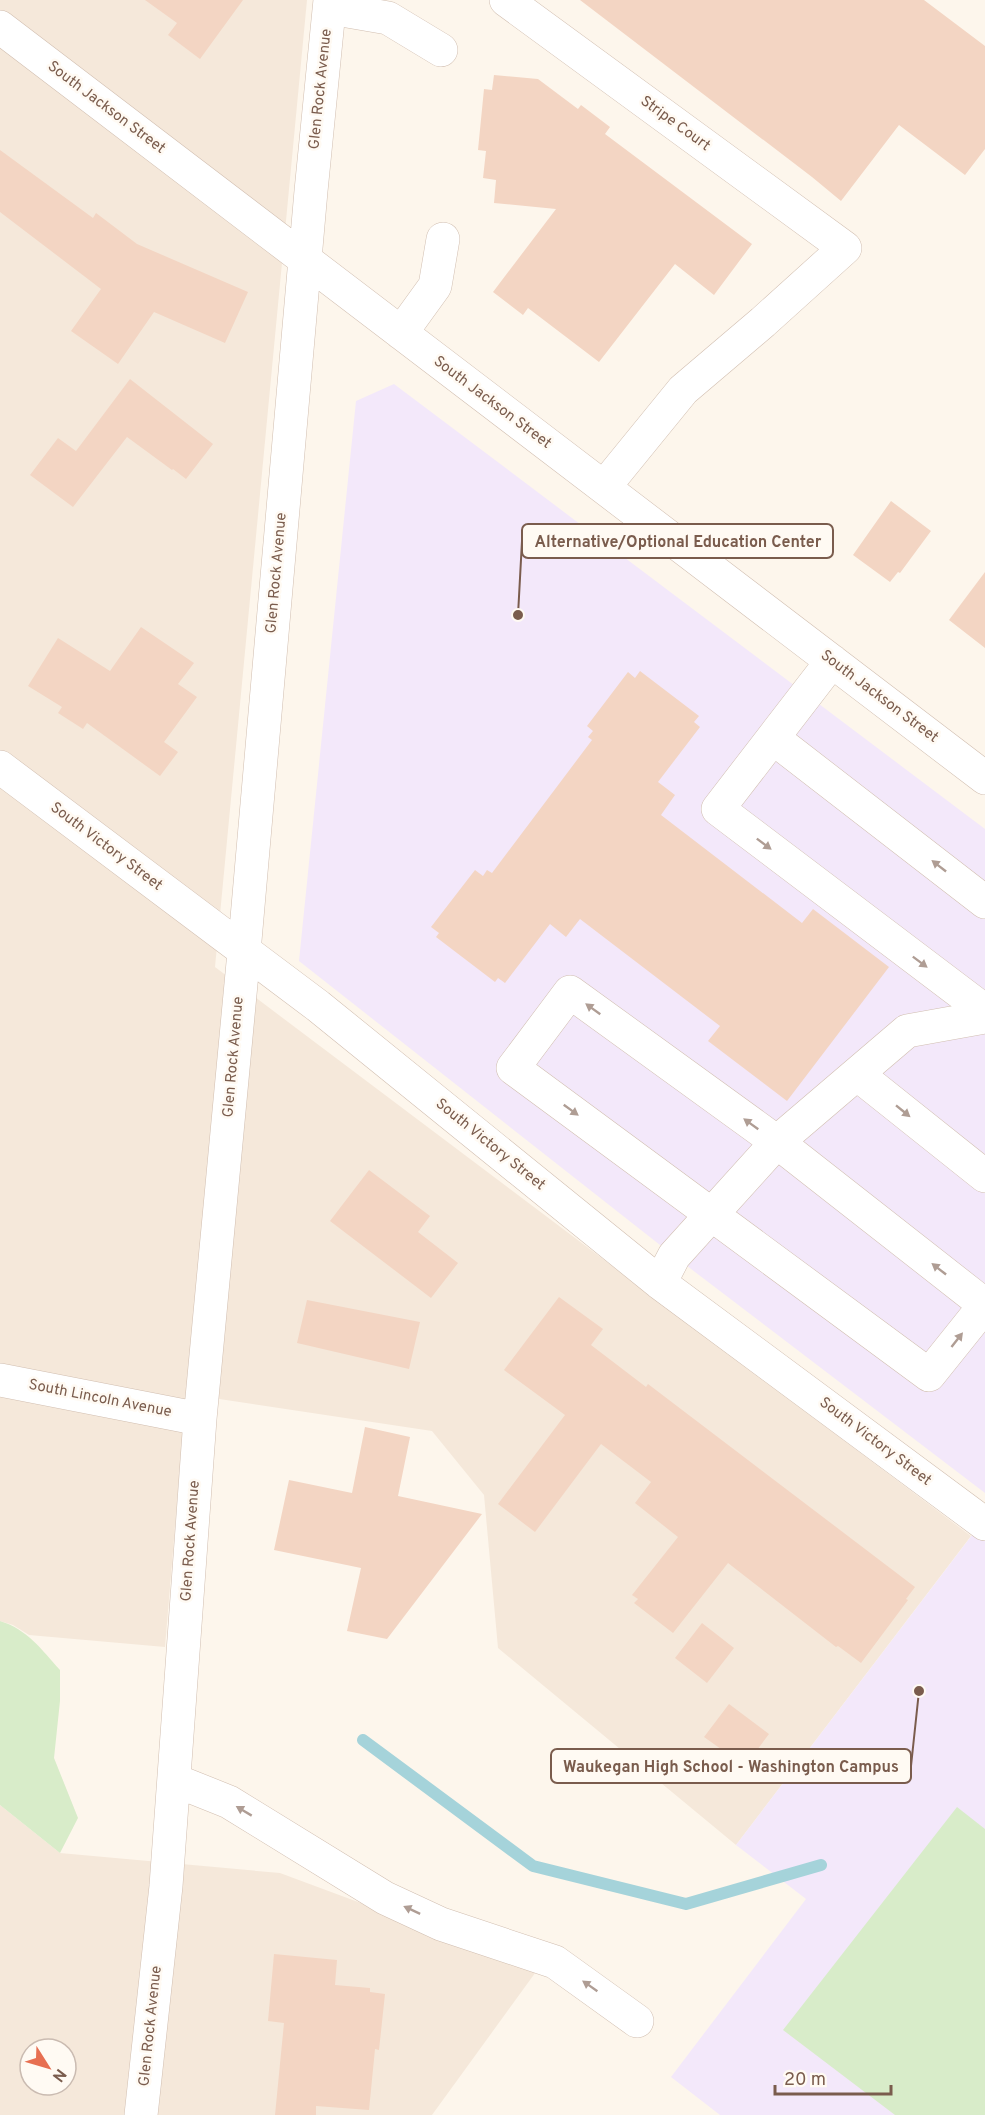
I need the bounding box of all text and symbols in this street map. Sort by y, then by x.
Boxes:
street label: Glen Rock Avenue [305,28,337,150]
street label: South Jackson Street [43,57,169,159]
street label: Stripe Court [636,92,714,156]
street label: South Jackson Street [429,352,555,454]
street label: Glen Rock Avenue [262,512,292,634]
callout: Alternative/Optional Education Center [522,524,833,558]
text: Alternative/Optional Education Center [535,533,822,553]
street label: South Jackson Street [816,646,942,748]
street label: South Victory Street [46,799,166,895]
one-way arrow [756,838,772,850]
one-way arrow [931,860,946,872]
one-way arrow [911,956,927,968]
street label: Glen Rock Avenue [219,996,249,1118]
one-way arrow [586,1004,601,1016]
street label: South Victory Street [431,1095,549,1195]
one-way arrow [563,1104,578,1116]
one-way arrow [895,1104,910,1116]
one-way arrow [744,1118,759,1130]
one-way arrow [931,1263,946,1275]
one-way arrow [950,1332,963,1348]
street label: South Lincoln Avenue [27,1376,173,1422]
street label: South Victory Street [815,1394,935,1490]
street label: Glen Rock Avenue [177,1480,205,1602]
callout: Waukegan High School - Washington Campus [551,1749,911,1783]
text: Waukegan High School - Washington Campus [563,1758,899,1778]
one-way arrow [236,1806,252,1817]
one-way arrow [403,1906,420,1915]
street label: Glen Rock Avenue [135,1965,167,2087]
one-way arrow [582,1980,598,1992]
north arrow [18,2037,78,2097]
scale bar [775,2058,890,2096]
text: N [47,2064,70,2085]
text: 20 m [784,2069,826,2092]

